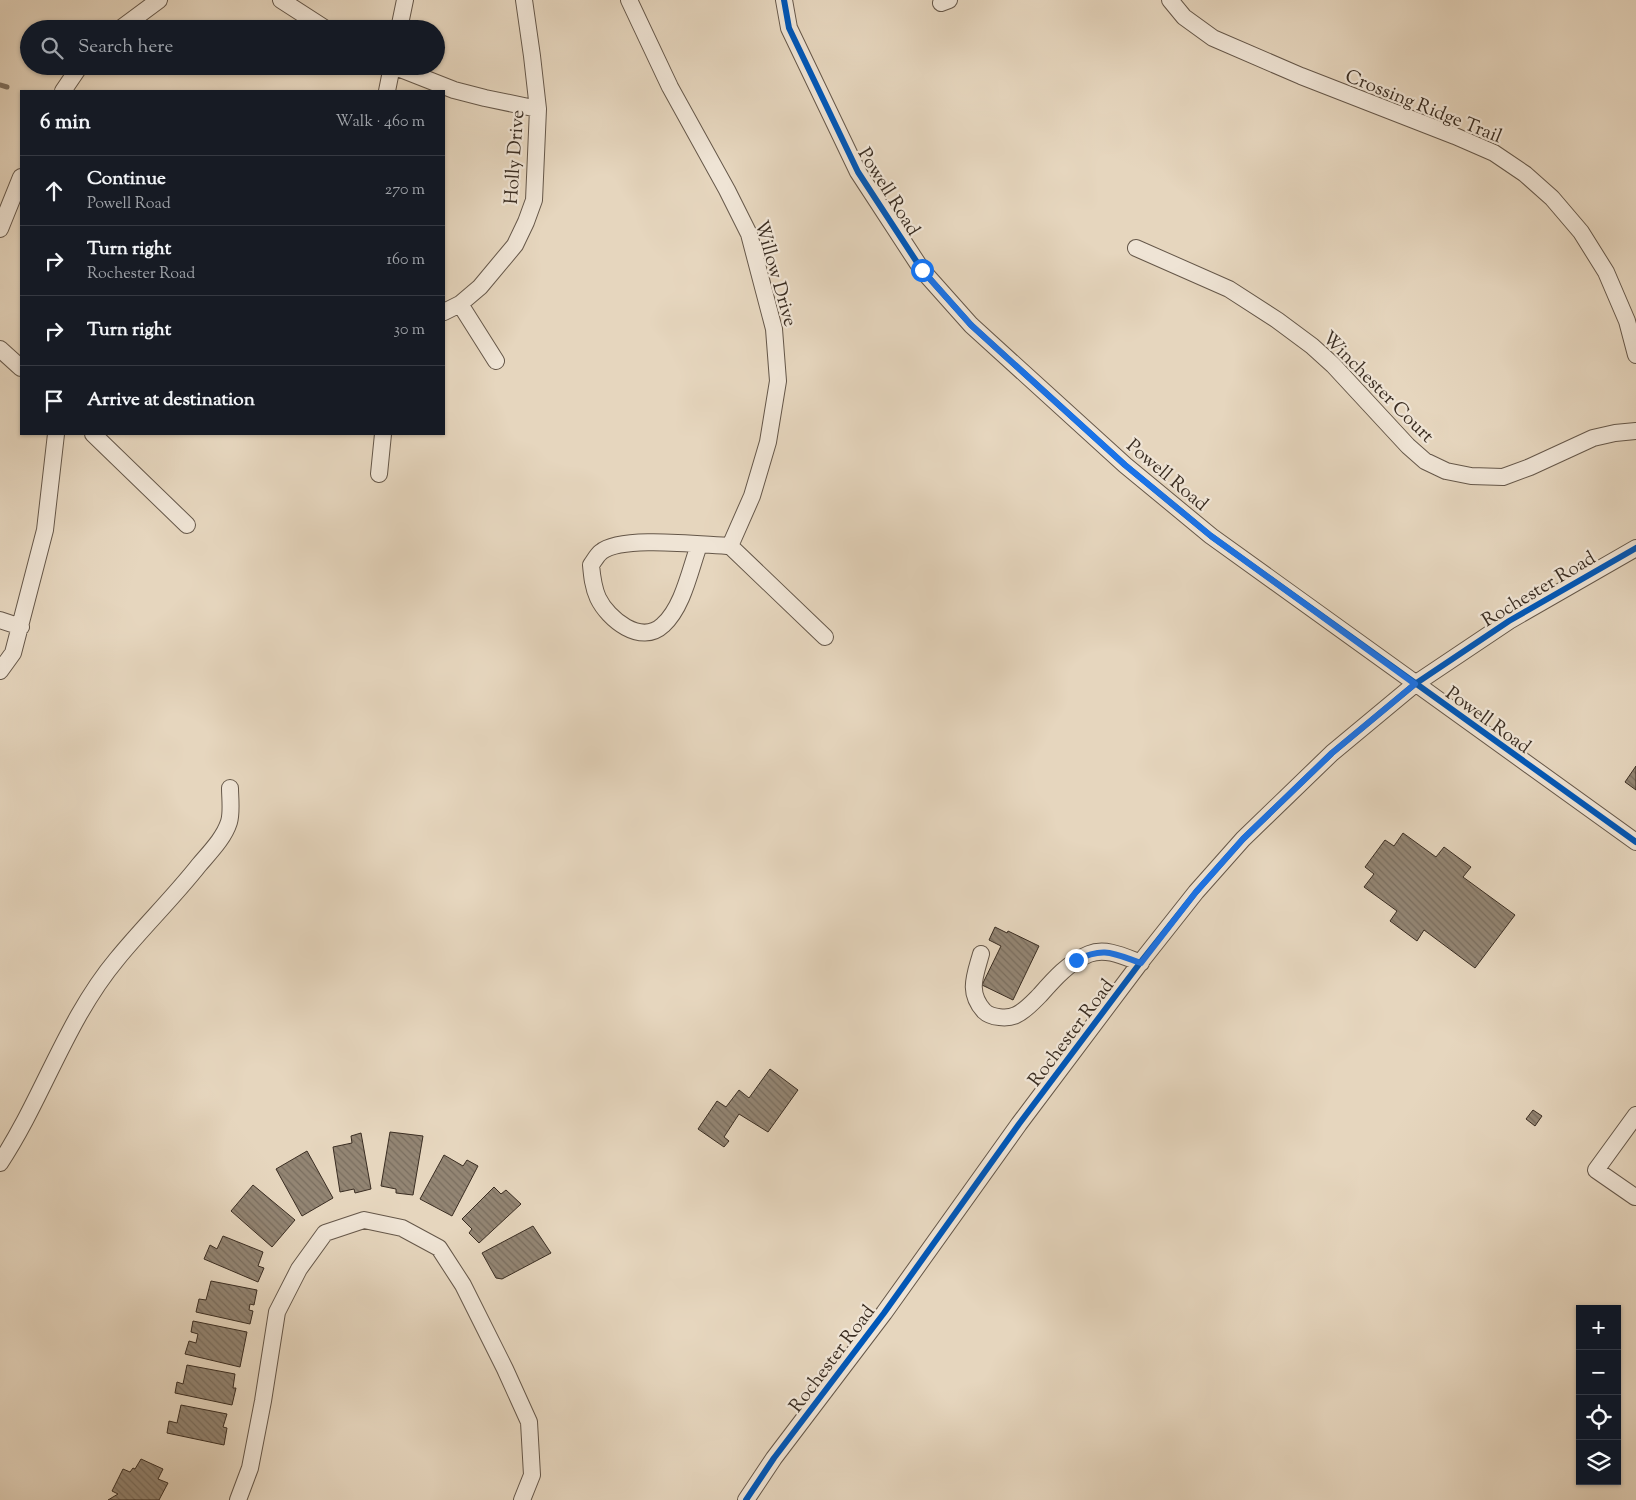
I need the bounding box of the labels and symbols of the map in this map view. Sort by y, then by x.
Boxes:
street label: Crossing Ridge Trail [1341,64,1506,151]
street label: Holly Drive [499,109,532,205]
street label: Powell Road [850,143,926,242]
street label: Willow Drive [747,217,803,330]
route start [911,259,934,282]
street label: Winchester Court [1315,326,1440,450]
street label: Powell Road [1120,434,1213,518]
street label: Rochester Road [1477,545,1602,635]
street label: Powell Road [1439,681,1536,761]
route end [1065,949,1088,972]
street label: Rochester Road [1023,974,1122,1093]
street label: Rochester Road [784,1300,883,1419]

